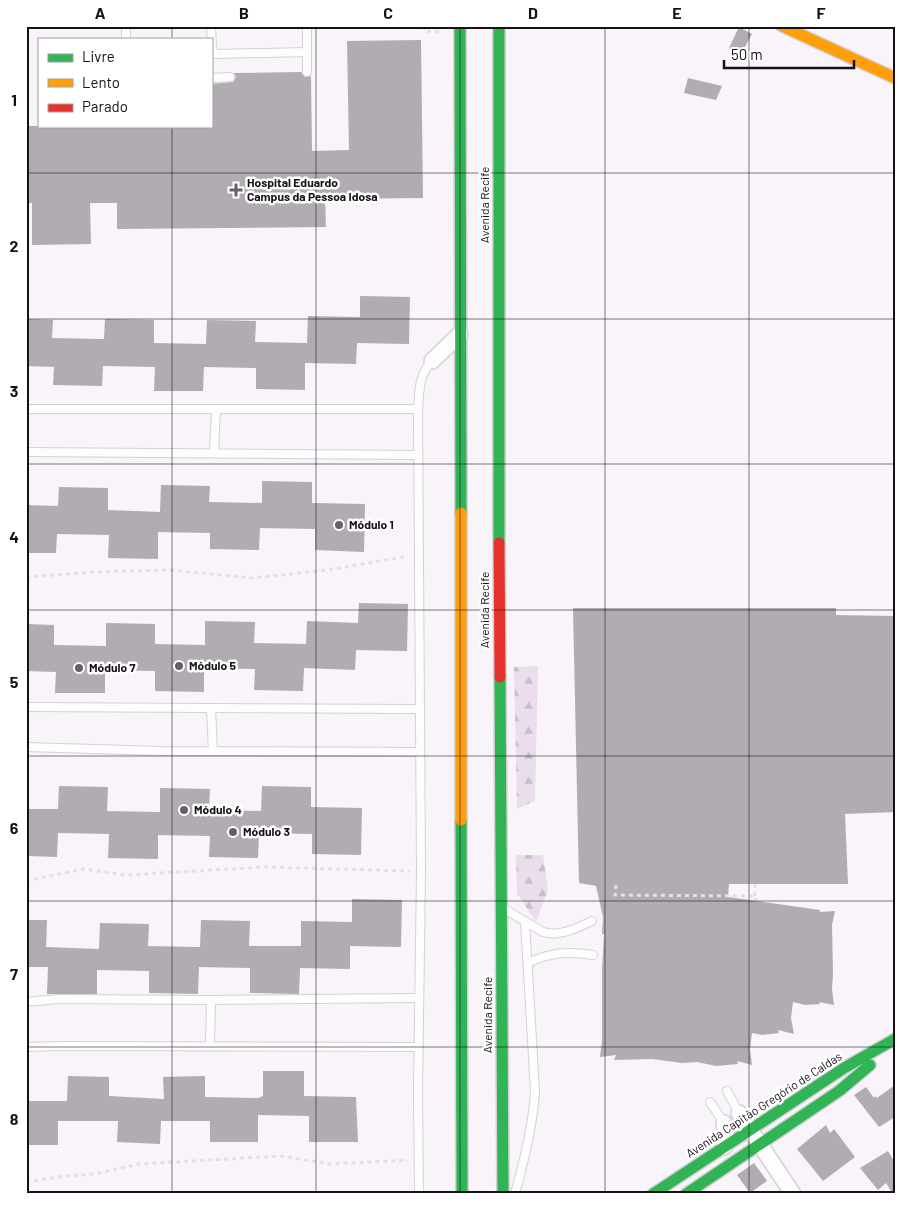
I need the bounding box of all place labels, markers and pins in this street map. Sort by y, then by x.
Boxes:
place label: Hospital Eduardo Campus da Pessoa Idosa [247,175,378,203]
marker: Hospital Eduardo Campus da Pessoa Idosa [229,183,243,197]
place label: Módulo 1 [349,517,394,531]
marker: Módulo 1 [333,519,345,531]
place label: Módulo 5 [189,658,237,672]
place label: Módulo 7 [89,660,136,674]
marker: Módulo 5 [173,660,185,672]
marker: Módulo 7 [73,662,85,674]
place label: Módulo 4 [194,802,242,816]
marker: Módulo 4 [178,804,190,816]
place label: Módulo 3 [243,824,290,838]
marker: Módulo 3 [227,826,239,838]

